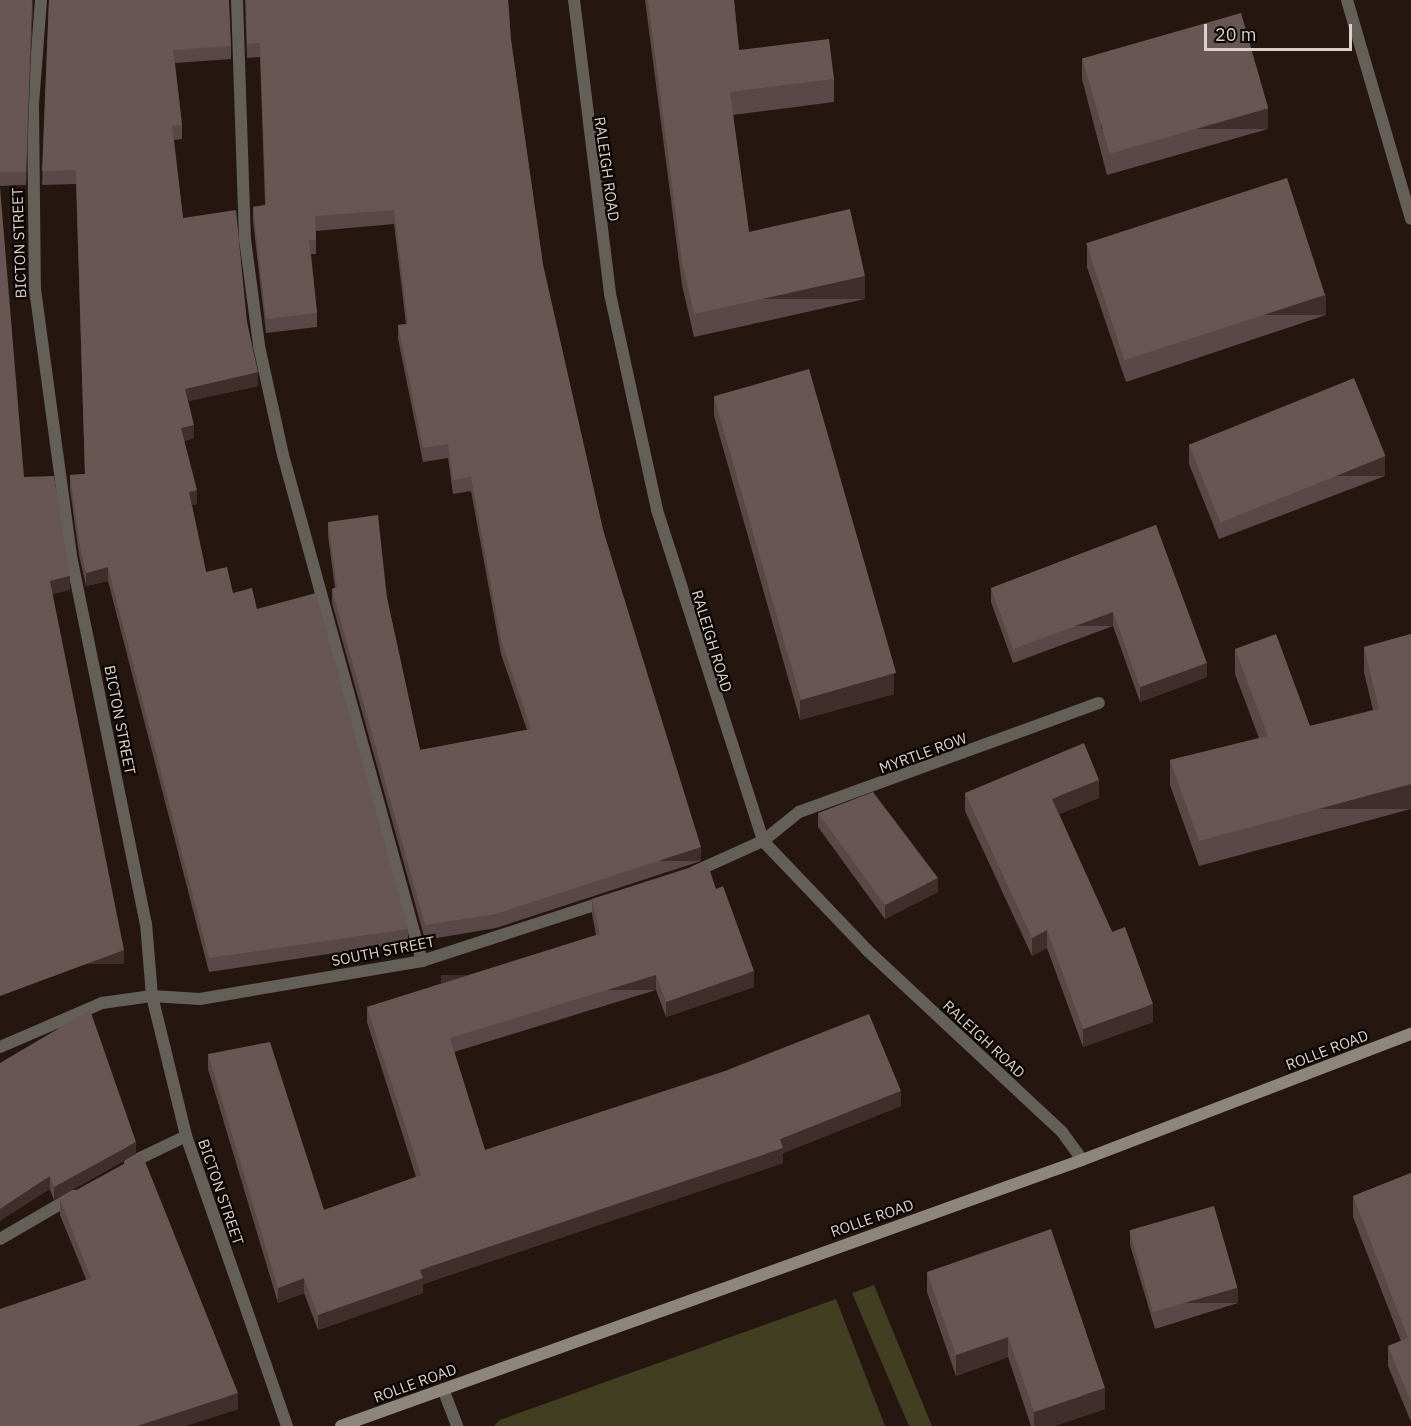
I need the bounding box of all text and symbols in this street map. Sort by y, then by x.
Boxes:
scale bar [1207,12,1356,50]
text: 20 m [1215,23,1257,46]
street label: RALEIGH ROAD [591,115,623,223]
street label: BICTON STREET [8,187,30,299]
street label: RALEIGH ROAD [688,588,736,694]
street label: BICTON STREET [101,664,139,776]
street label: MYRTLE ROW [877,729,969,777]
street label: SOUTH STREET [330,932,436,970]
street label: RALEIGH ROAD [939,996,1029,1082]
street label: ROLLE ROAD [1283,1026,1371,1074]
street label: BICTON STREET [194,1137,248,1247]
street label: ROLLE ROAD [828,1195,916,1241]
street label: ROLLE ROAD [371,1360,459,1406]

